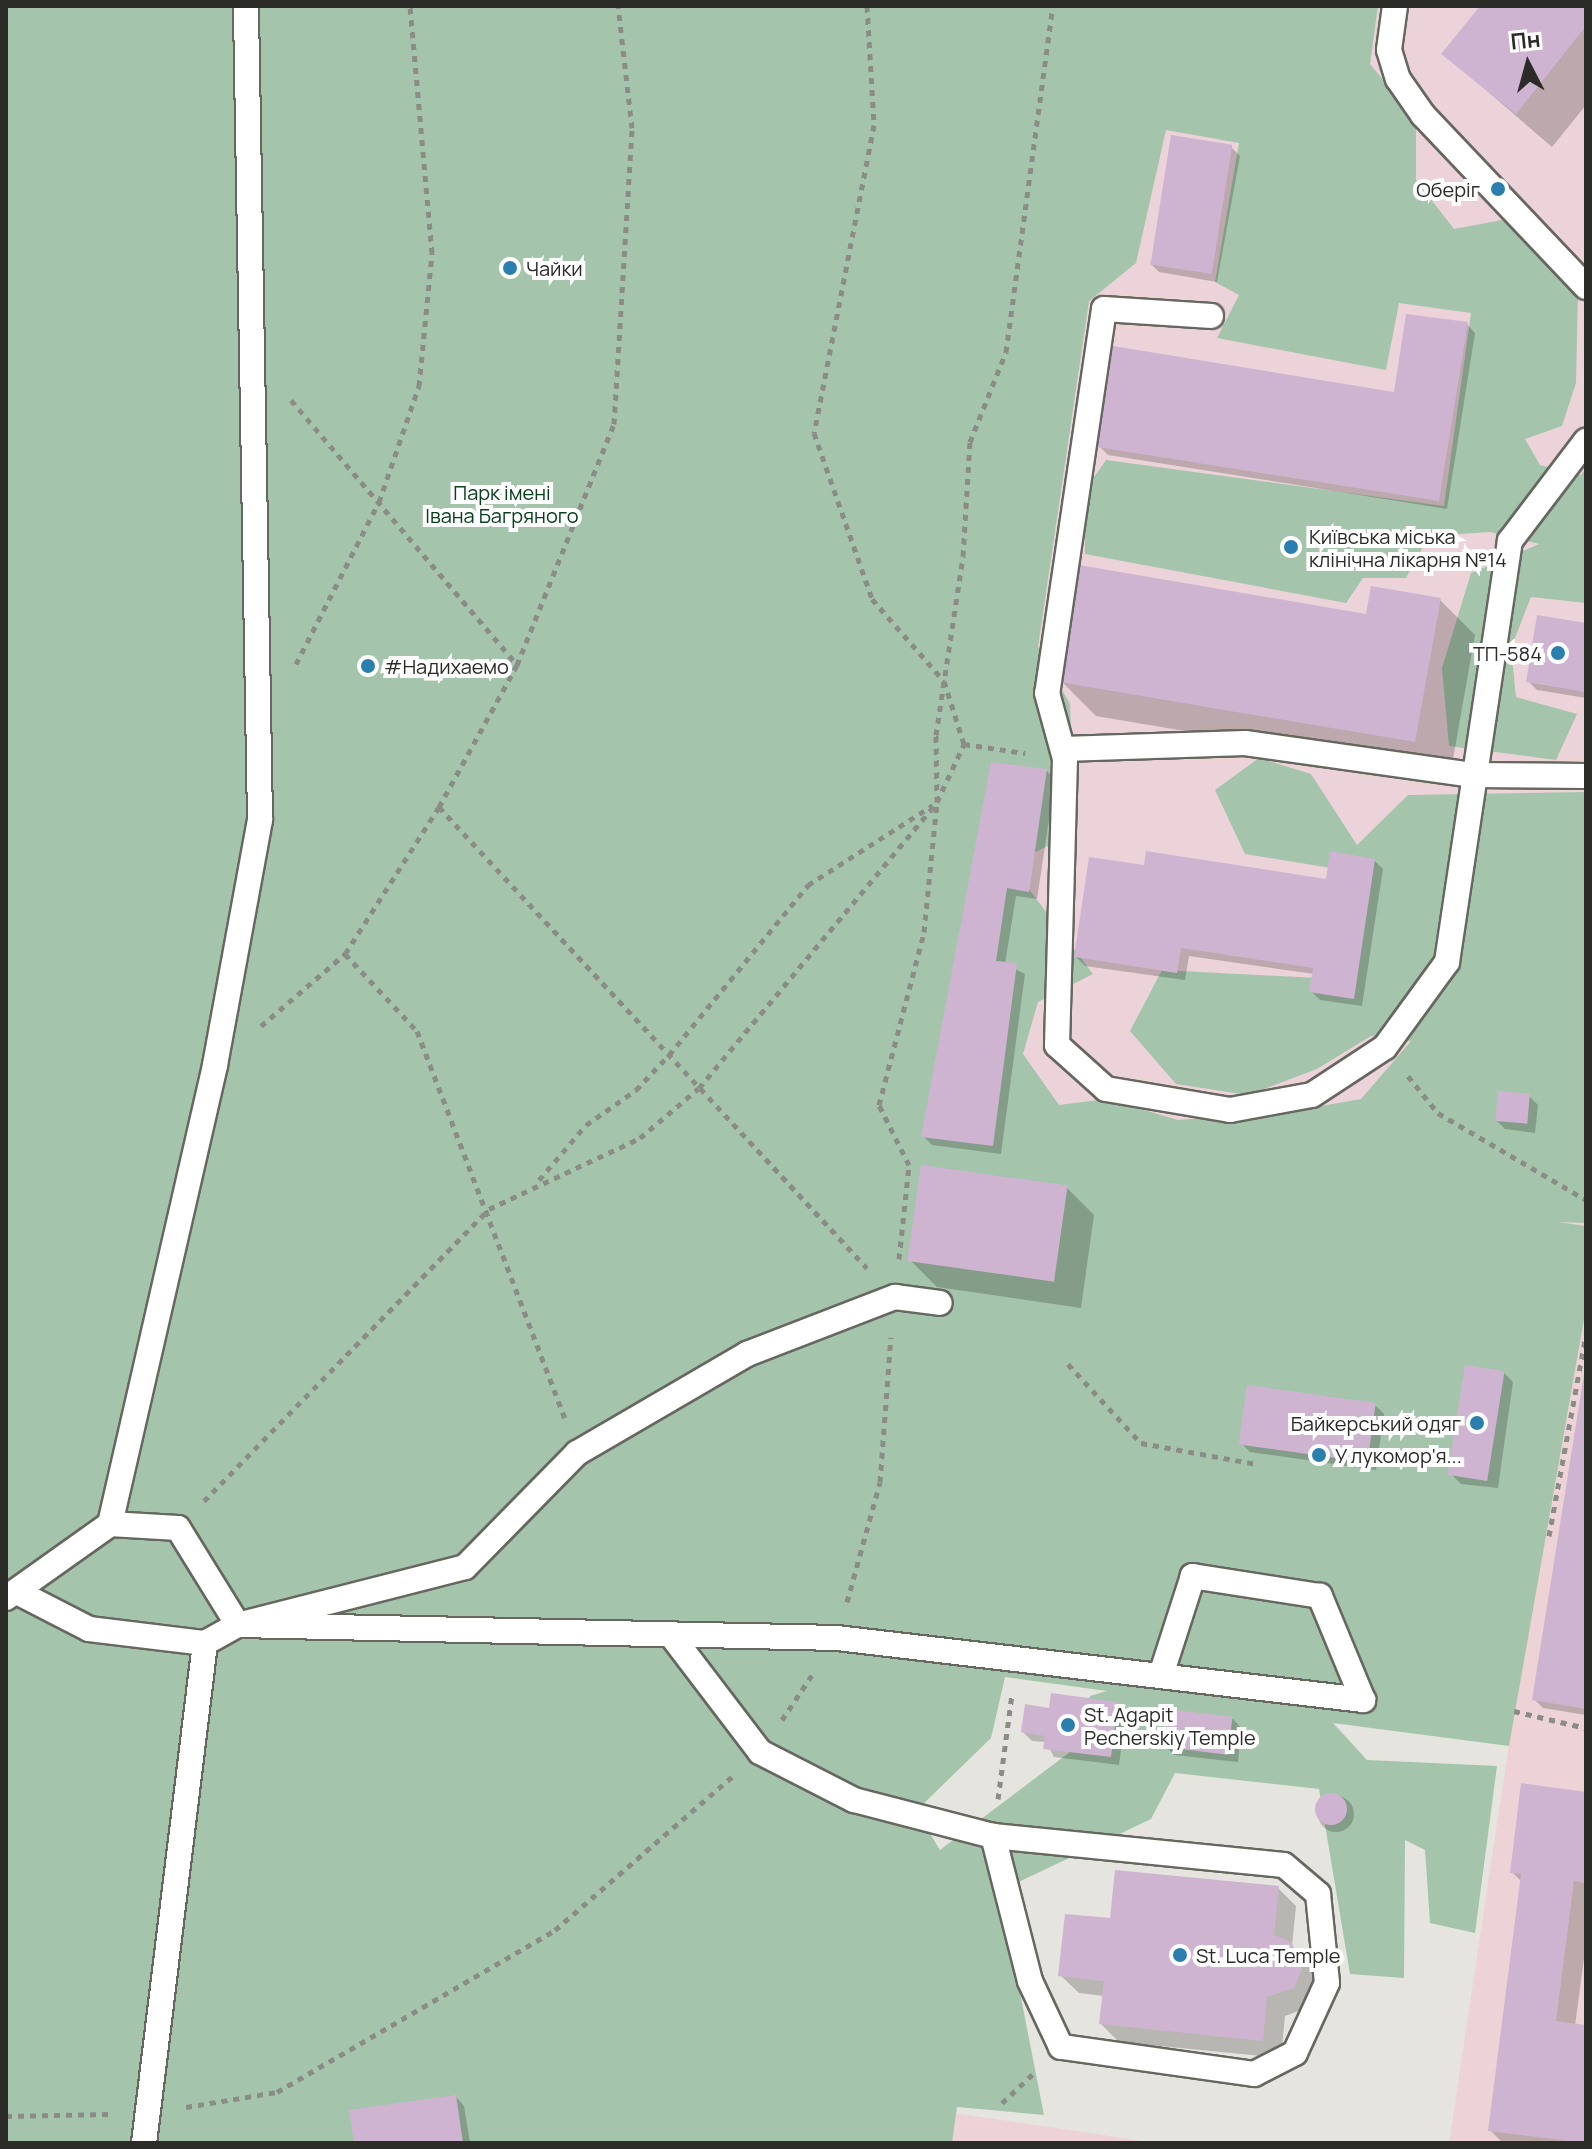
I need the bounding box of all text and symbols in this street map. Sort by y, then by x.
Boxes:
north arrow [1488,24,1568,104]
text: Пн [1509,24,1542,57]
place label: Оберіг [1416,177,1480,201]
marker: Оберіг [1487,178,1509,200]
place label: Чайки [526,256,583,280]
marker: Чайки [501,259,519,277]
park label: Парк імені Івана Багряного [425,481,579,528]
place label: Київська міська клінічна лікарня №14 [1309,524,1507,571]
marker: Київська міська клінічна лікарня №14 [1280,536,1302,558]
place label: ТП-584 [1473,641,1542,665]
marker: ТП-584 [1549,644,1567,662]
place label: #Надихаемо [384,654,509,678]
marker: #Надихаемо [359,657,377,675]
place label: Байкерський одяг [1291,1411,1461,1435]
marker: Байкерський одяг [1468,1414,1486,1432]
place label: У лукомор'я... [1335,1443,1462,1467]
marker: У лукомор'я... [1310,1446,1328,1464]
place label: St. Agapit Pecherskiy Temple [1084,1702,1256,1749]
marker: St. Agapit Pecherskiy Temple [1059,1716,1077,1734]
place label: St. Luca Temple [1196,1943,1340,1967]
marker: St. Luca Temple [1171,1946,1189,1964]

